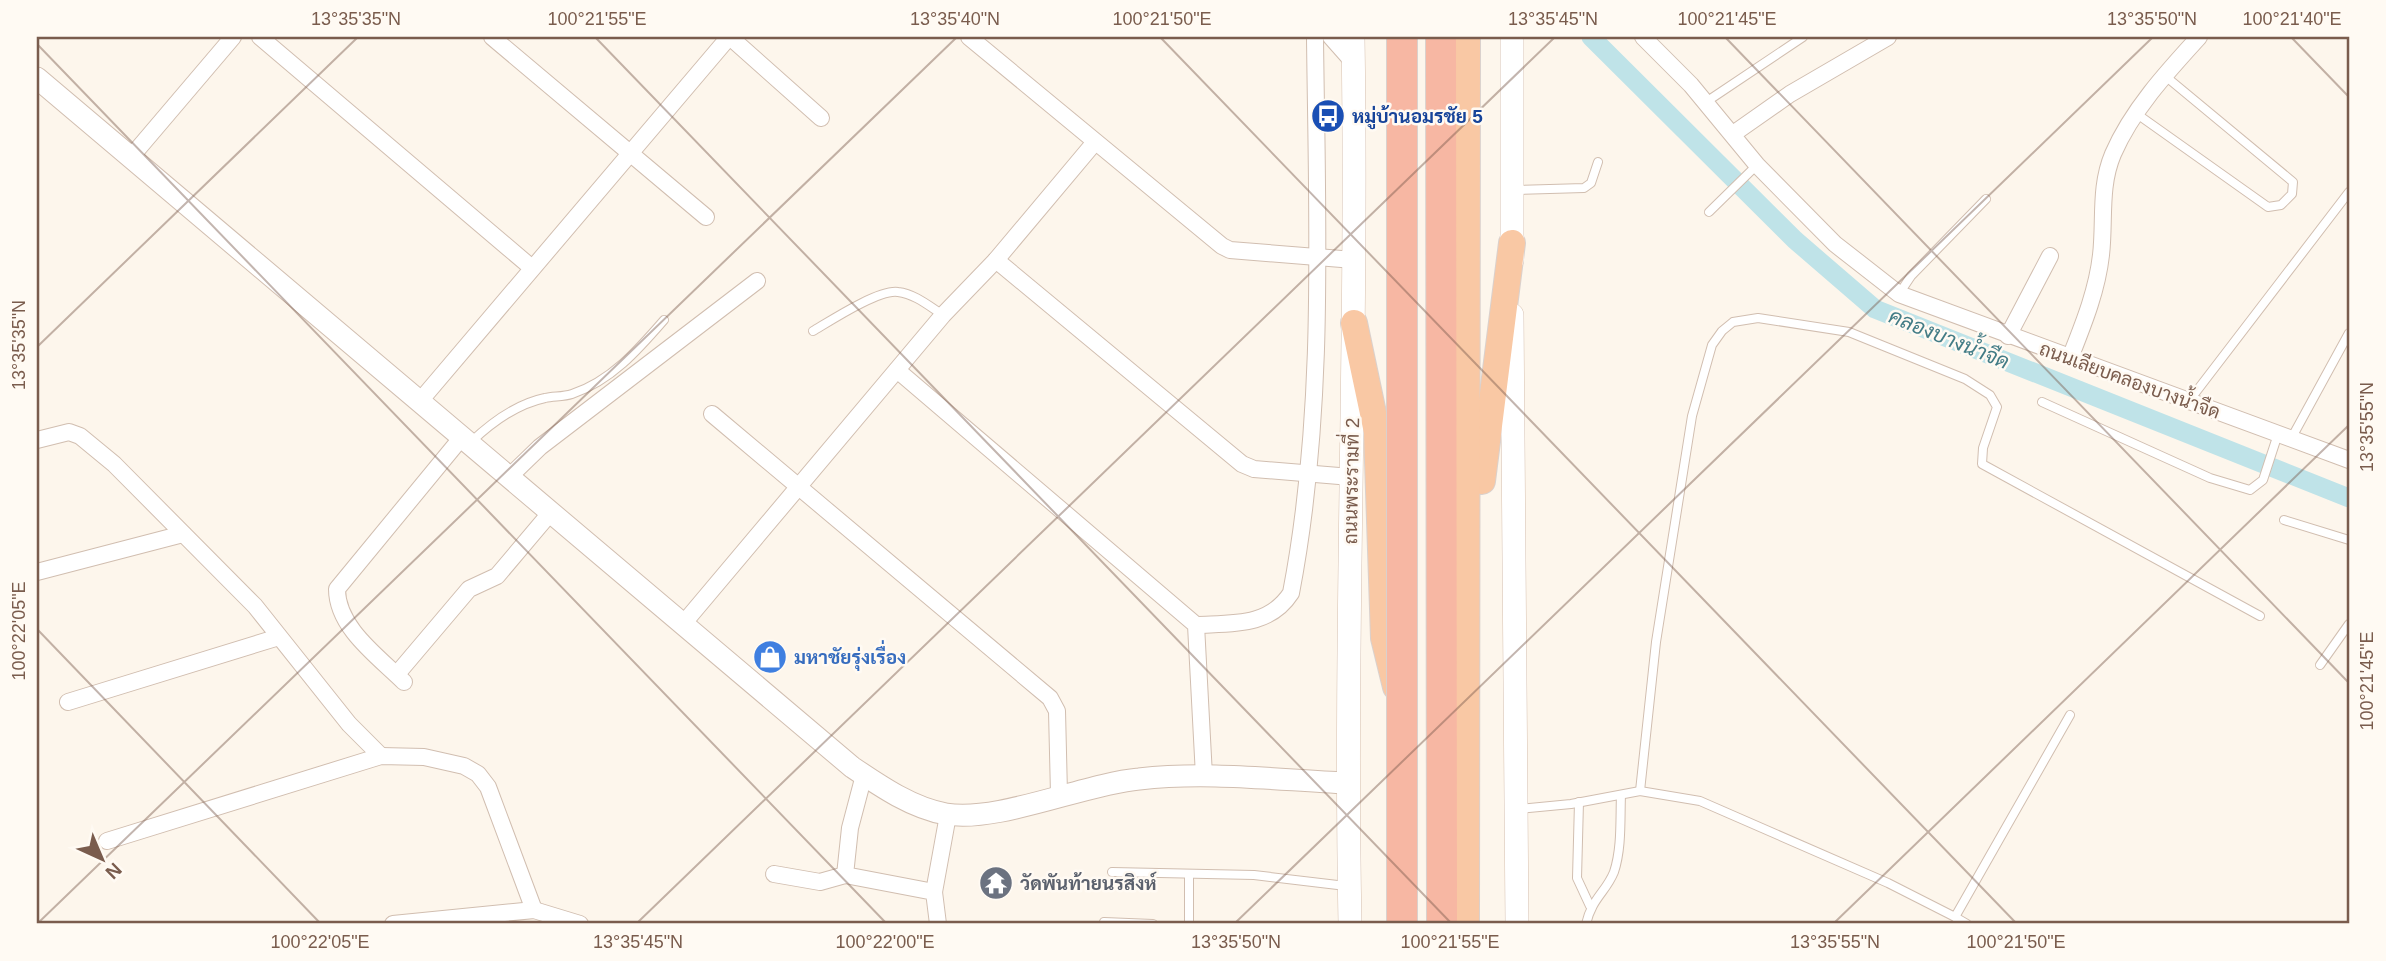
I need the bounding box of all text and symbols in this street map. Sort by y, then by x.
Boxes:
text: 13°35'35"N [311,9,401,29]
text: 100°21'55"E [547,9,647,29]
text: 13°35'40"N [910,9,1000,29]
text: 100°21'50"E [1112,9,1212,29]
text: 13°35'45"N [1508,9,1598,29]
text: 100°21'45"E [1677,9,1777,29]
text: 13°35'50"N [2107,9,2197,29]
text: 100°21'40"E [2242,9,2342,29]
bus stop icon: หมู่บ้านอมรชัย 5 [1309,97,1347,135]
place label: หมู่บ้านอมรชัย 5 [1352,105,1483,130]
water label: คลองบางน้ำจืด [1886,298,2015,373]
text: 13°35'35"N [9,300,29,390]
street label: ถนนเลียบคลองบางน้ำจืด [2037,333,2225,423]
text: 13°35'55"N [2357,382,2377,472]
street label: ถนนพระรามที่ 2 [1333,417,1363,545]
text: 100°22'05"E [9,581,29,681]
text: 100°21'45"E [2357,631,2377,731]
shop icon: มหาชัยรุ่งเรื่อง [751,638,789,676]
place label: มหาชัยรุ่งเรื่อง [794,640,906,672]
north arrow [66,824,136,894]
text: N [101,859,126,883]
temple icon: วัดพันท้ายนรสิงห์ [977,864,1015,902]
place label: วัดพันท้ายนรสิงห์ [1020,871,1158,894]
text: 100°22'05"E [270,932,370,952]
text: 13°35'45"N [593,932,683,952]
text: 100°22'00"E [835,932,935,952]
text: 13°35'50"N [1191,932,1281,952]
text: 100°21'55"E [1400,932,1500,952]
text: 13°35'55"N [1790,932,1880,952]
text: 100°21'50"E [1966,932,2066,952]

